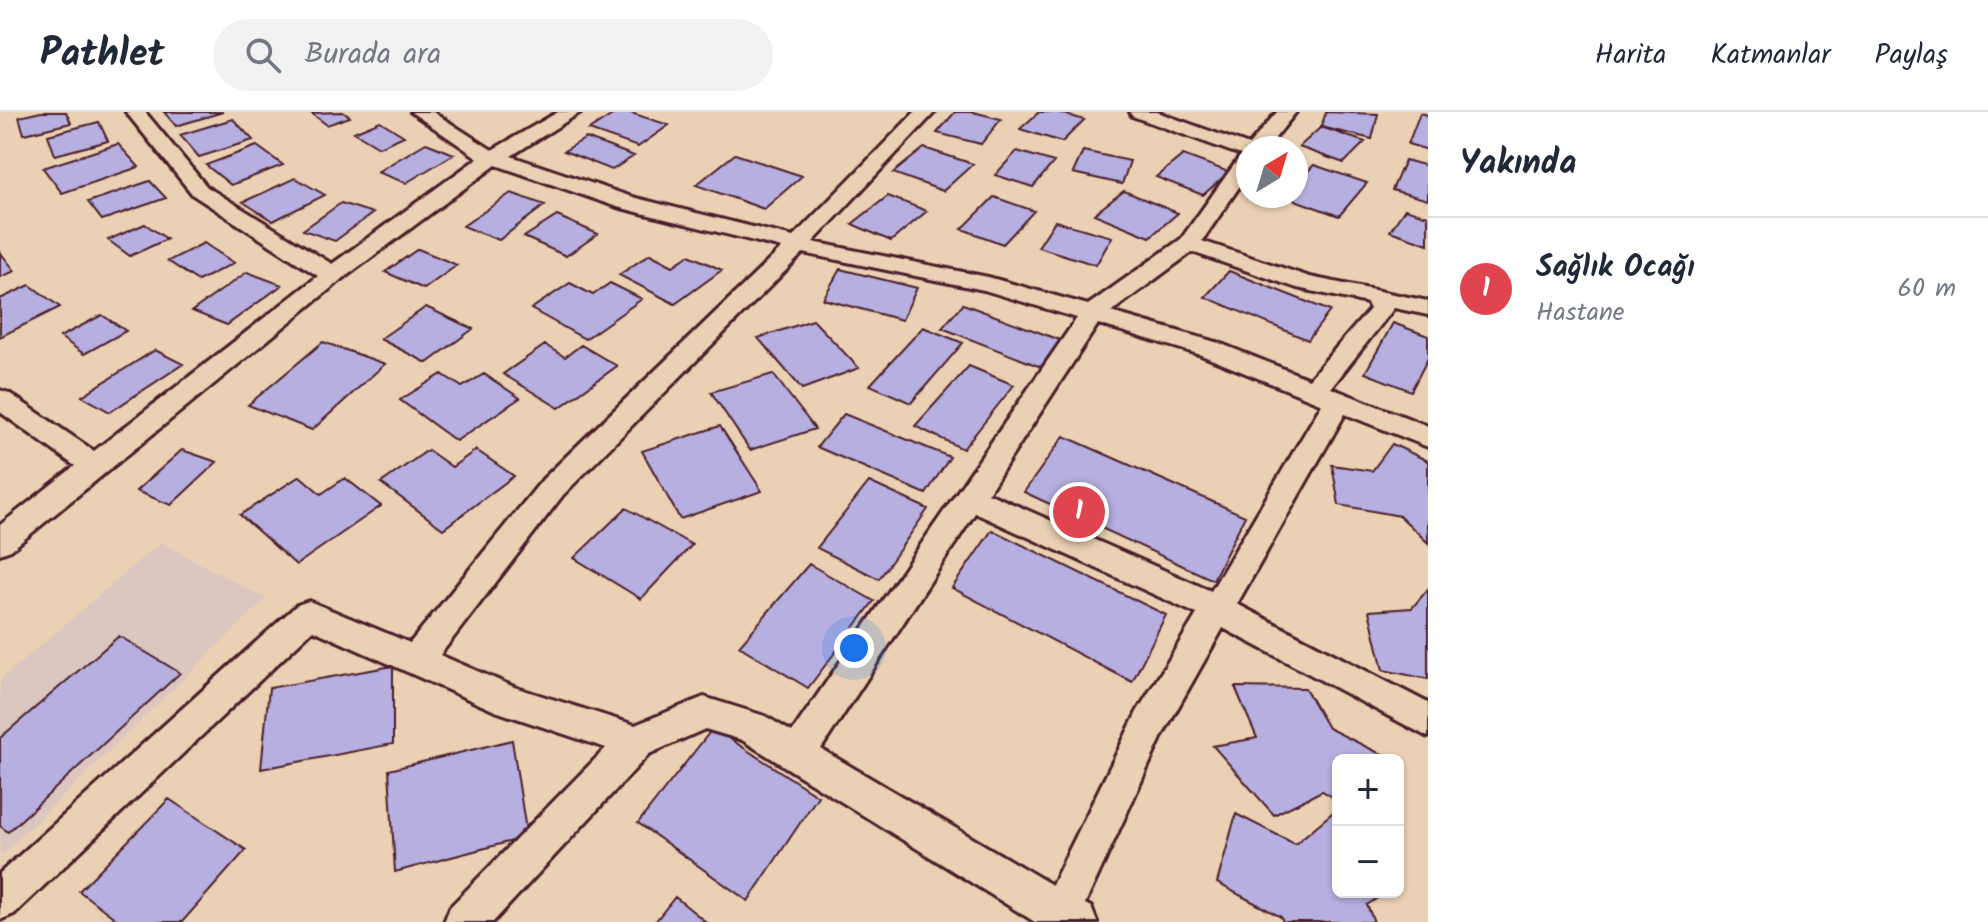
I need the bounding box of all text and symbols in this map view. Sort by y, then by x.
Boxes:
search box [213,19,773,91]
text: Pathlet [40,25,165,85]
text: Burada ara [305,31,441,79]
icon: search [241,33,285,77]
text: Harita [1595,33,1666,78]
text: Katmanlar [1710,33,1831,78]
text: Paylaş [1875,33,1948,78]
north arrow [1236,136,1308,208]
text: Yakında [1460,137,1577,191]
text: Sağlık Ocağı [1536,244,1695,292]
text: 1 [1482,268,1490,310]
text: 60 m [1897,268,1956,310]
text: Hastane [1536,292,1625,334]
pin: 1 [1053,482,1105,542]
your location [834,628,874,668]
map controls [1332,754,1404,898]
button: + [1332,754,1404,826]
button: − [1332,826,1404,898]

